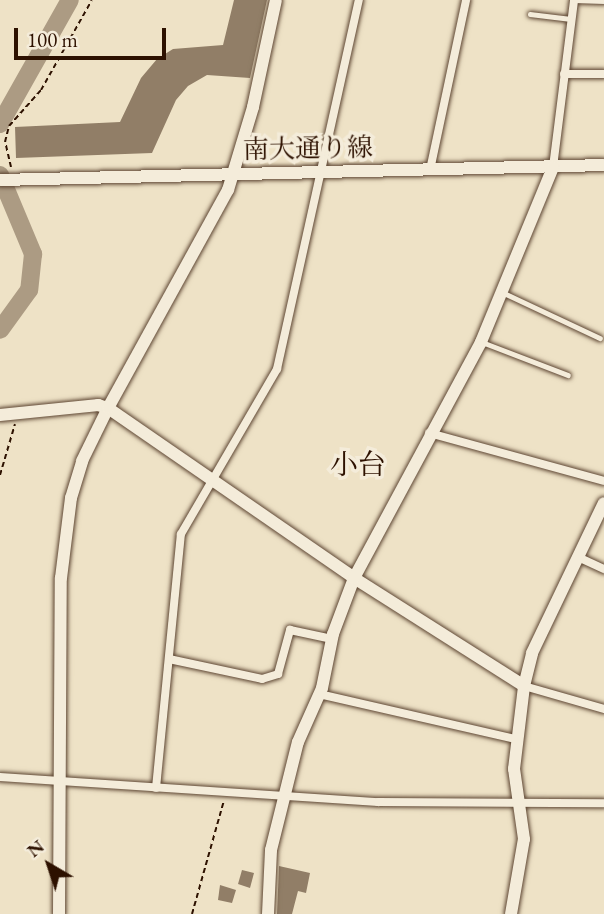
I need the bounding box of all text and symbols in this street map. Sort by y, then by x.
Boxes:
scale bar [18,14,170,58]
text: 100 m [27,26,78,53]
street label: 南大通り線 [243,132,373,166]
district label: 小台 [330,447,386,481]
north arrow [14,830,84,900]
text: N [22,834,49,863]

